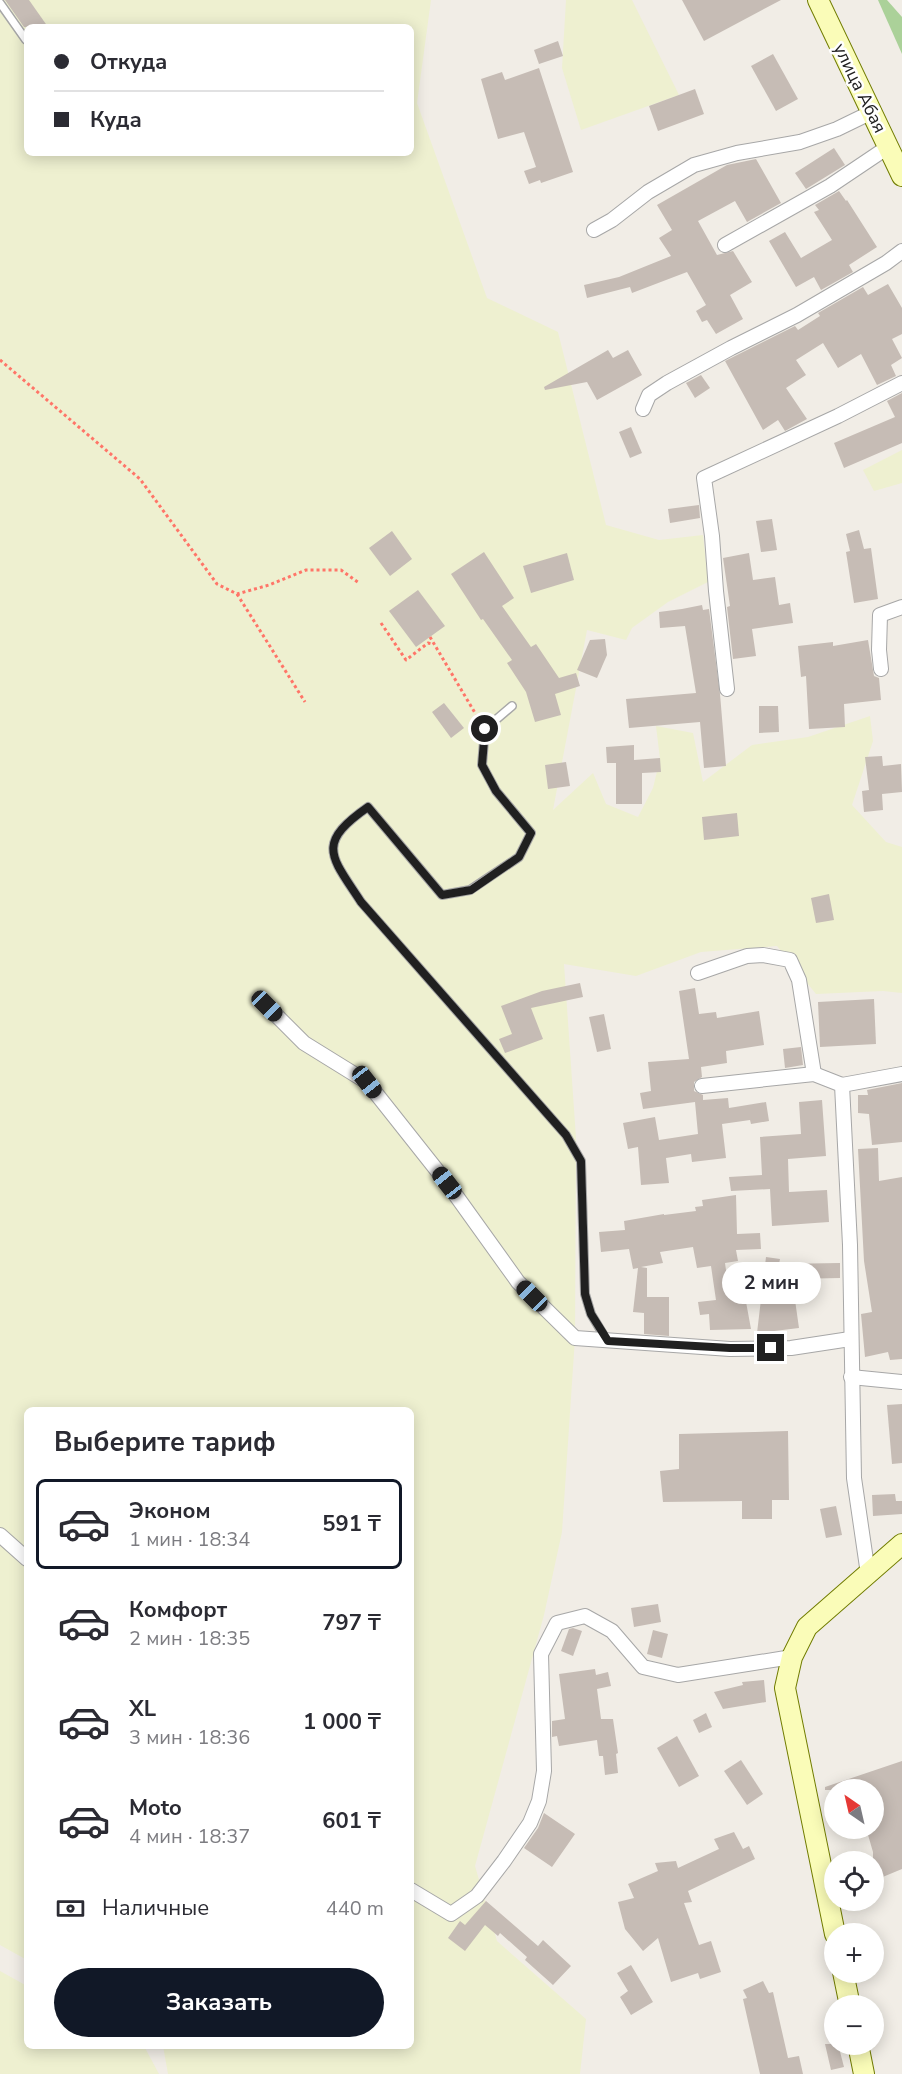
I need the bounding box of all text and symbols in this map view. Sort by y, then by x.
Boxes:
street label: улица Абая [828,39,892,137]
text: Откуда [90,47,167,77]
text: Куда [90,105,142,135]
route start [471,715,498,742]
car [248,987,286,1025]
car [349,1062,385,1102]
car [429,1163,465,1203]
callout: 2 мин [722,1261,820,1303]
text: 2 мин [744,1269,799,1296]
car [513,1277,551,1315]
route end [757,1334,784,1361]
text: Выберите тариф [54,1424,276,1461]
text: Эконом [129,1496,211,1526]
icon: car [57,1497,111,1551]
text: 591 ₸ [322,1509,381,1539]
text: 1 мин · 18:34 [129,1526,250,1553]
text: Комфорт [129,1595,227,1625]
icon: car [57,1596,111,1650]
text: 797 ₸ [322,1608,381,1638]
text: 2 мин · 18:35 [129,1625,250,1652]
text: XL [129,1694,156,1724]
icon: car [57,1695,111,1749]
text: 1 000 ₸ [303,1707,381,1737]
text: 3 мин · 18:36 [129,1724,250,1751]
north arrow [824,1779,884,1839]
map controls [824,1779,884,2055]
text: Moto [129,1793,182,1823]
icon: car [57,1794,111,1848]
text: 601 ₸ [322,1806,381,1836]
text: 4 мин · 18:37 [129,1823,250,1850]
button: locate [824,1851,884,1911]
icon: cash [54,1892,87,1925]
text: Наличные [102,1893,209,1923]
text: 440 m [326,1895,384,1922]
button: + [824,1923,884,1983]
button: Заказать [54,1968,384,2037]
button: − [824,1995,884,2055]

